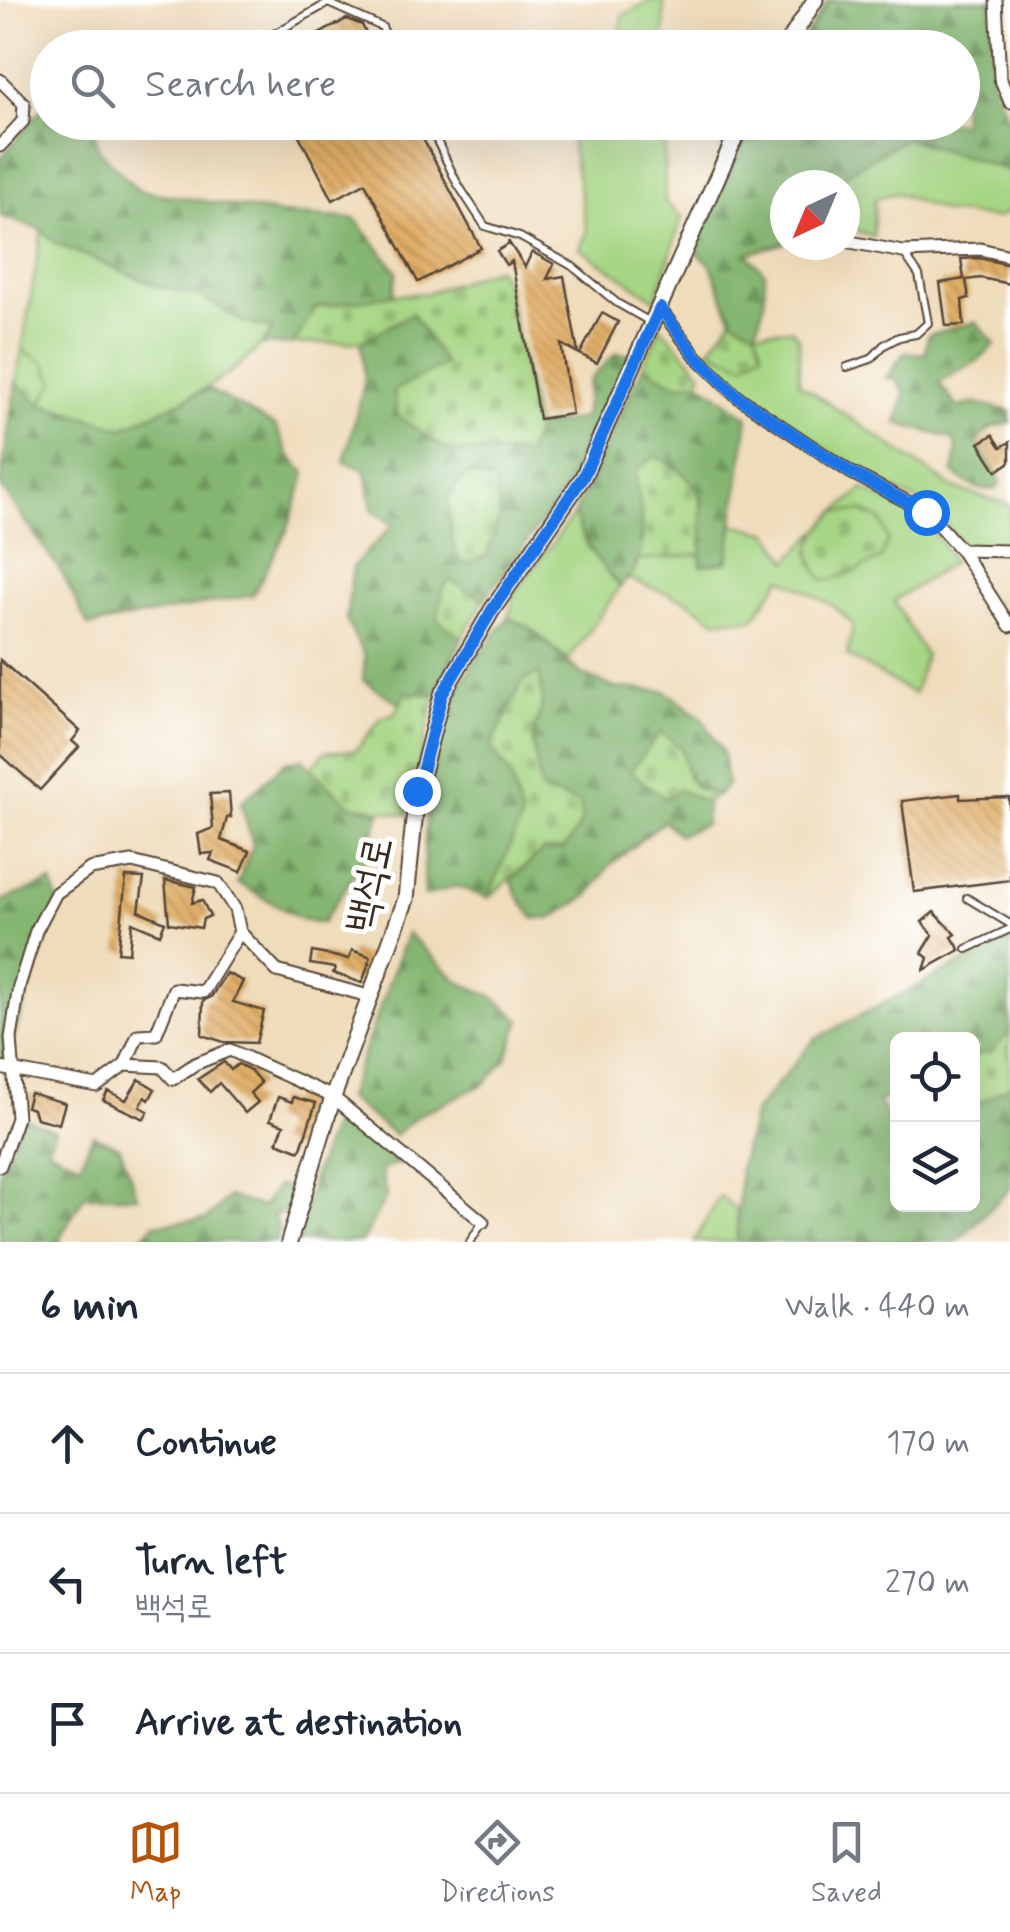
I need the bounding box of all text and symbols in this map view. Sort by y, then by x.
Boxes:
search box [30,30,980,140]
icon: search [65,58,120,113]
text: Search here [145,61,336,110]
north arrow [770,170,860,260]
route start [904,490,950,536]
route end [395,769,441,815]
street label: 백석로 [335,832,406,937]
map controls [890,1032,980,1212]
button: locate [890,1032,980,1122]
button: layers [890,1122,980,1212]
text: 6 min [40,1280,139,1335]
text: Walk · 440 m [785,1286,970,1328]
icon: ahead [40,1416,95,1471]
text: Continue [135,1419,277,1468]
text: 170 m [886,1422,970,1464]
text: Turn left [135,1538,287,1587]
icon: left [40,1556,95,1611]
text: 270 m [885,1562,970,1604]
text: 백석로 [135,1587,212,1629]
icon: arrive [40,1696,95,1751]
text: Arrive at destination [135,1699,462,1748]
tab: Map [128,1815,183,1912]
tab: Directions [440,1815,555,1912]
tab: Saved [811,1815,882,1912]

